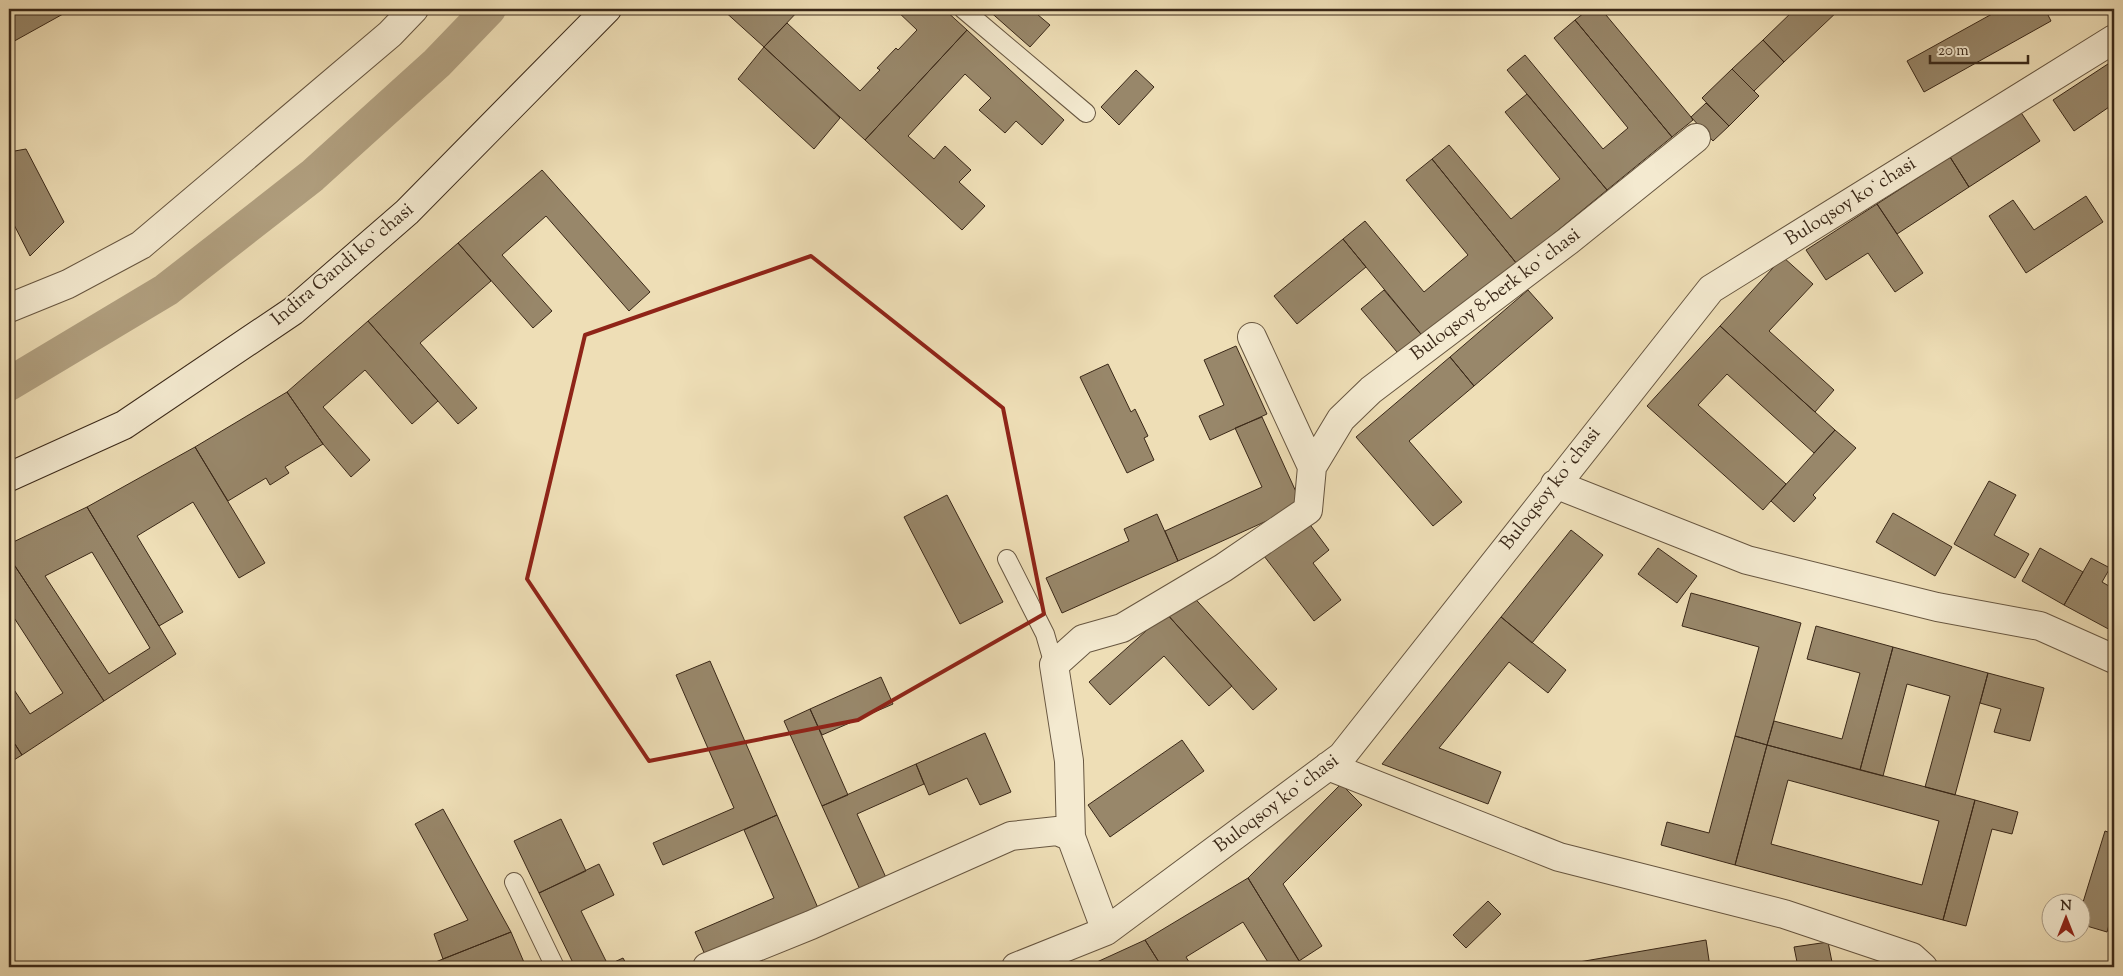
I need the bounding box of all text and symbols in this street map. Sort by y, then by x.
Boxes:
scale bar [1930,32,2028,64]
text: 20 m [1938,41,1969,62]
street label: Buloqsoy koʻchasi [1780,151,1922,253]
street label: Indira Gandi koʻchasi [266,197,420,333]
street label: Buloqsoy 8-berk koʻchasi [1405,222,1587,368]
street label: Buloqsoy koʻchasi [1494,422,1608,556]
street label: Buloqsoy koʻchasi [1209,748,1345,860]
north arrow [2040,894,2090,944]
text: N [2060,897,2072,917]

